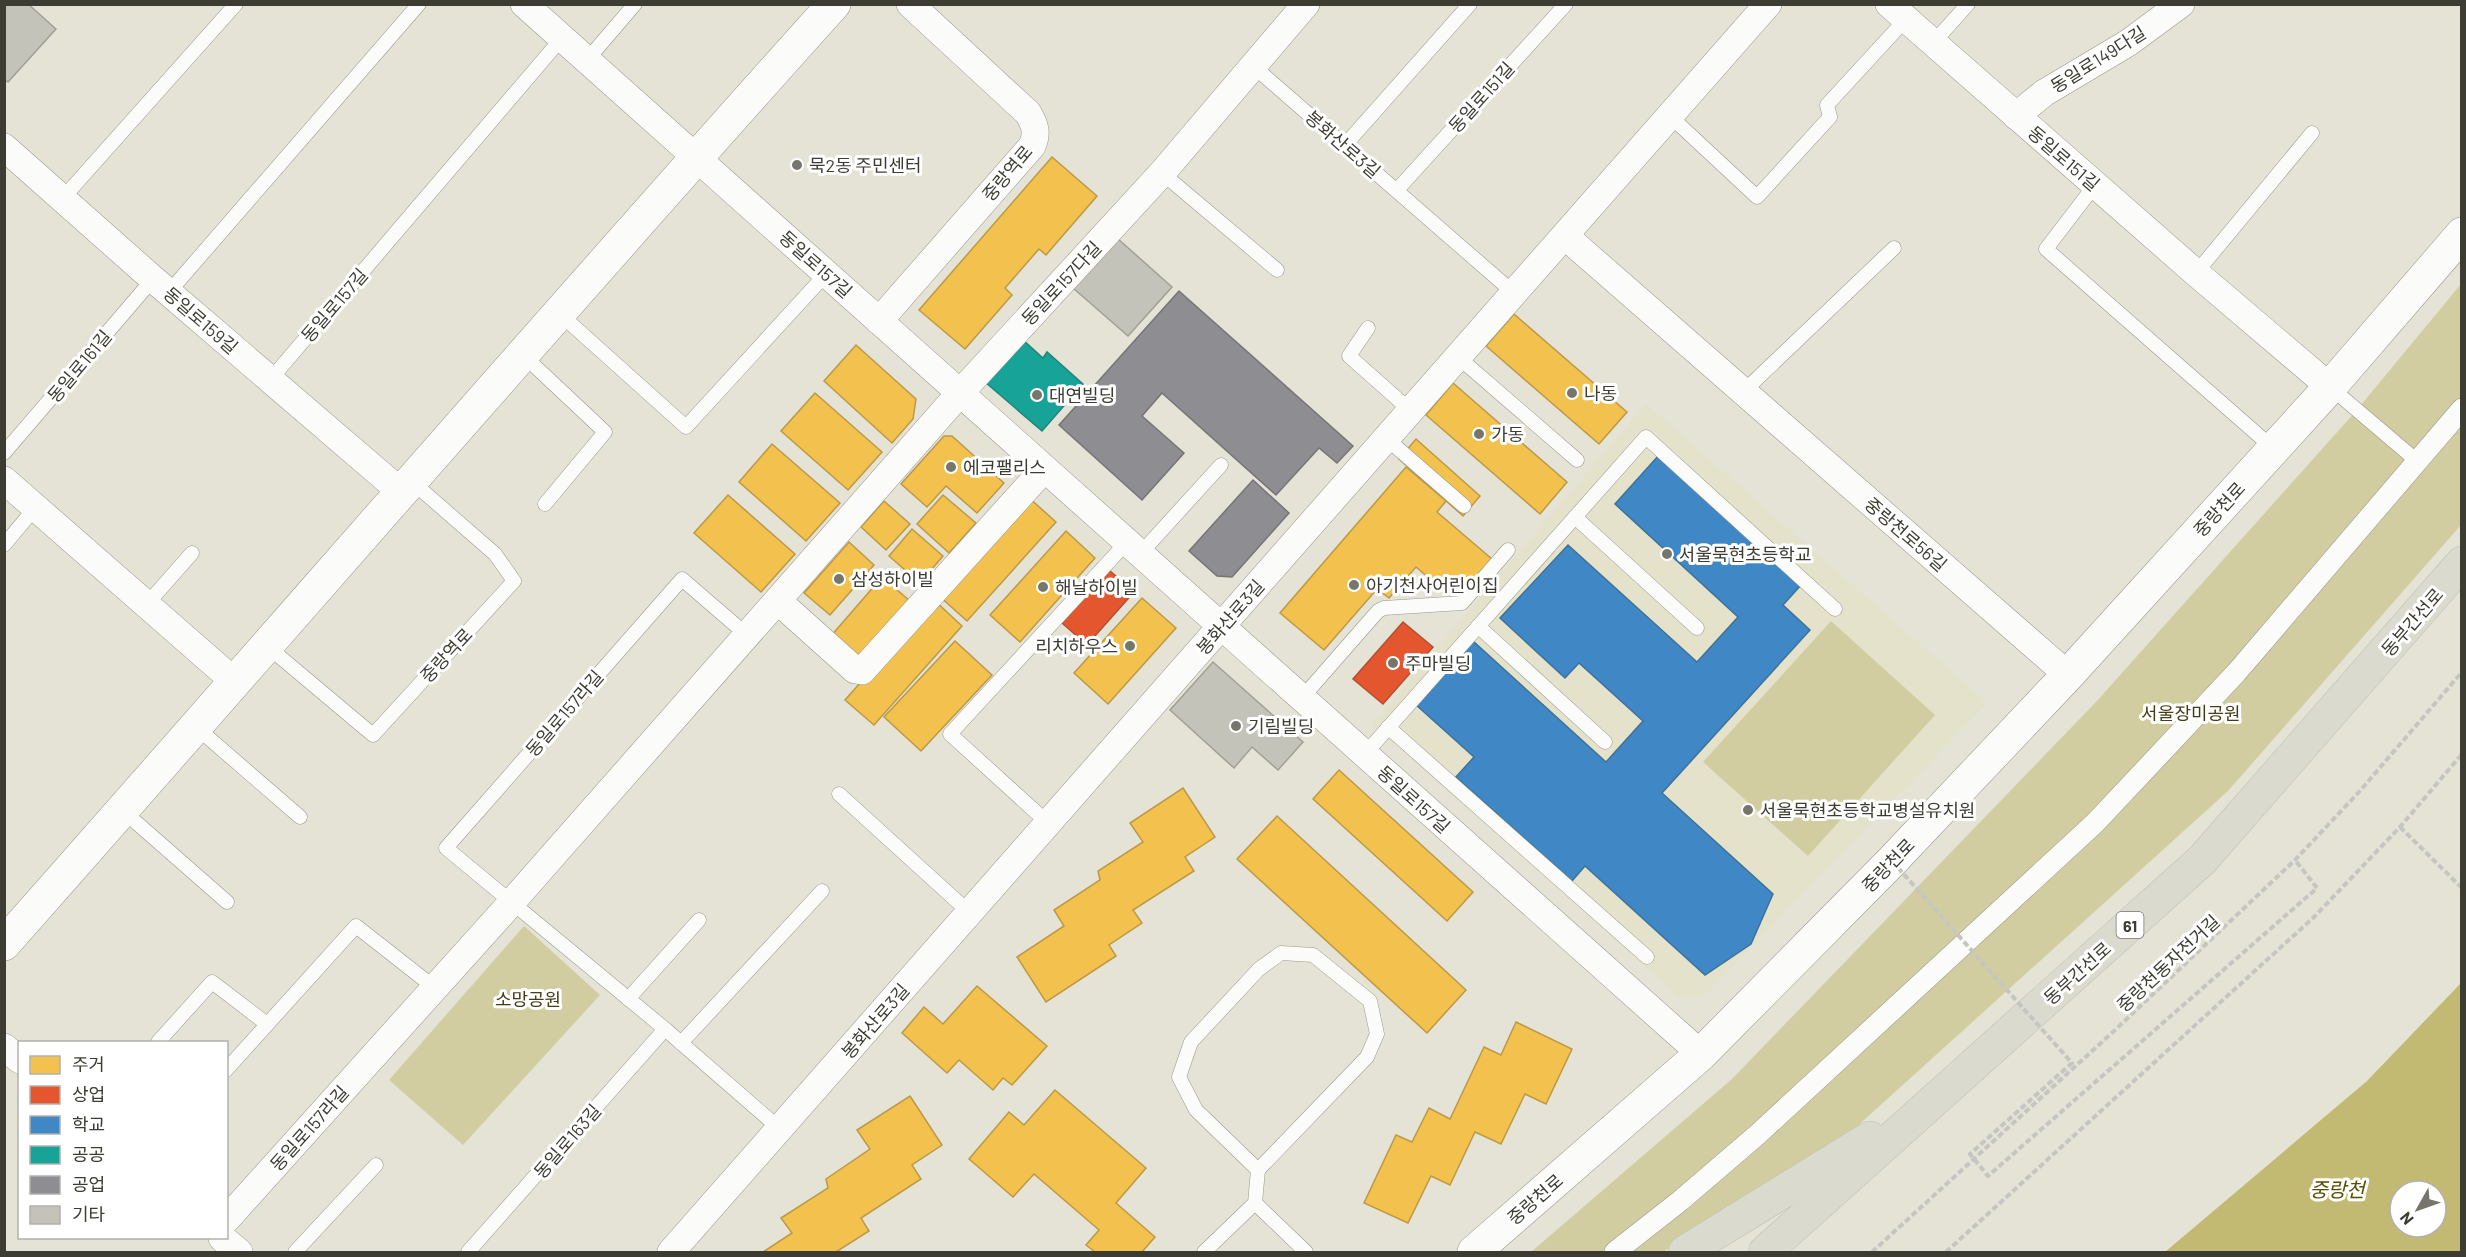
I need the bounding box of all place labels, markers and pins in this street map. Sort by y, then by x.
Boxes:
place label: 묵2동 주민센터 [809,154,922,176]
marker: 묵2동 주민센터 [790,158,804,172]
place label: 나동 [1584,382,1617,404]
place label: 대연빌딩 [1049,384,1115,406]
marker: 나동 [1565,386,1579,400]
marker: 대연빌딩 [1030,388,1044,402]
place label: 가동 [1491,423,1524,445]
marker: 가동 [1472,427,1486,441]
place label: 에코팰리스 [963,456,1046,478]
marker: 에코팰리스 [944,460,958,474]
place label: 서울묵현초등학교 [1679,543,1811,565]
marker: 서울묵현초등학교 [1660,547,1674,561]
place label: 삼성하이빌 [851,568,934,590]
marker: 삼성하이빌 [832,572,846,586]
place label: 아기천사어린이집 [1366,574,1498,596]
place label: 해날하이빌 [1055,576,1138,598]
marker: 아기천사어린이집 [1347,578,1361,592]
marker: 해날하이빌 [1036,580,1050,594]
place label: 리치하우스 [1035,635,1118,657]
marker: 리치하우스 [1123,639,1137,653]
place label: 주마빌딩 [1405,652,1471,674]
marker: 주마빌딩 [1386,656,1400,670]
place label: 기림빌딩 [1248,715,1314,737]
marker: 기림빌딩 [1229,719,1243,733]
place label: 서울묵현초등학교병설유치원 [1760,799,1975,821]
marker: 서울묵현초등학교병설유치원 [1741,803,1755,817]

